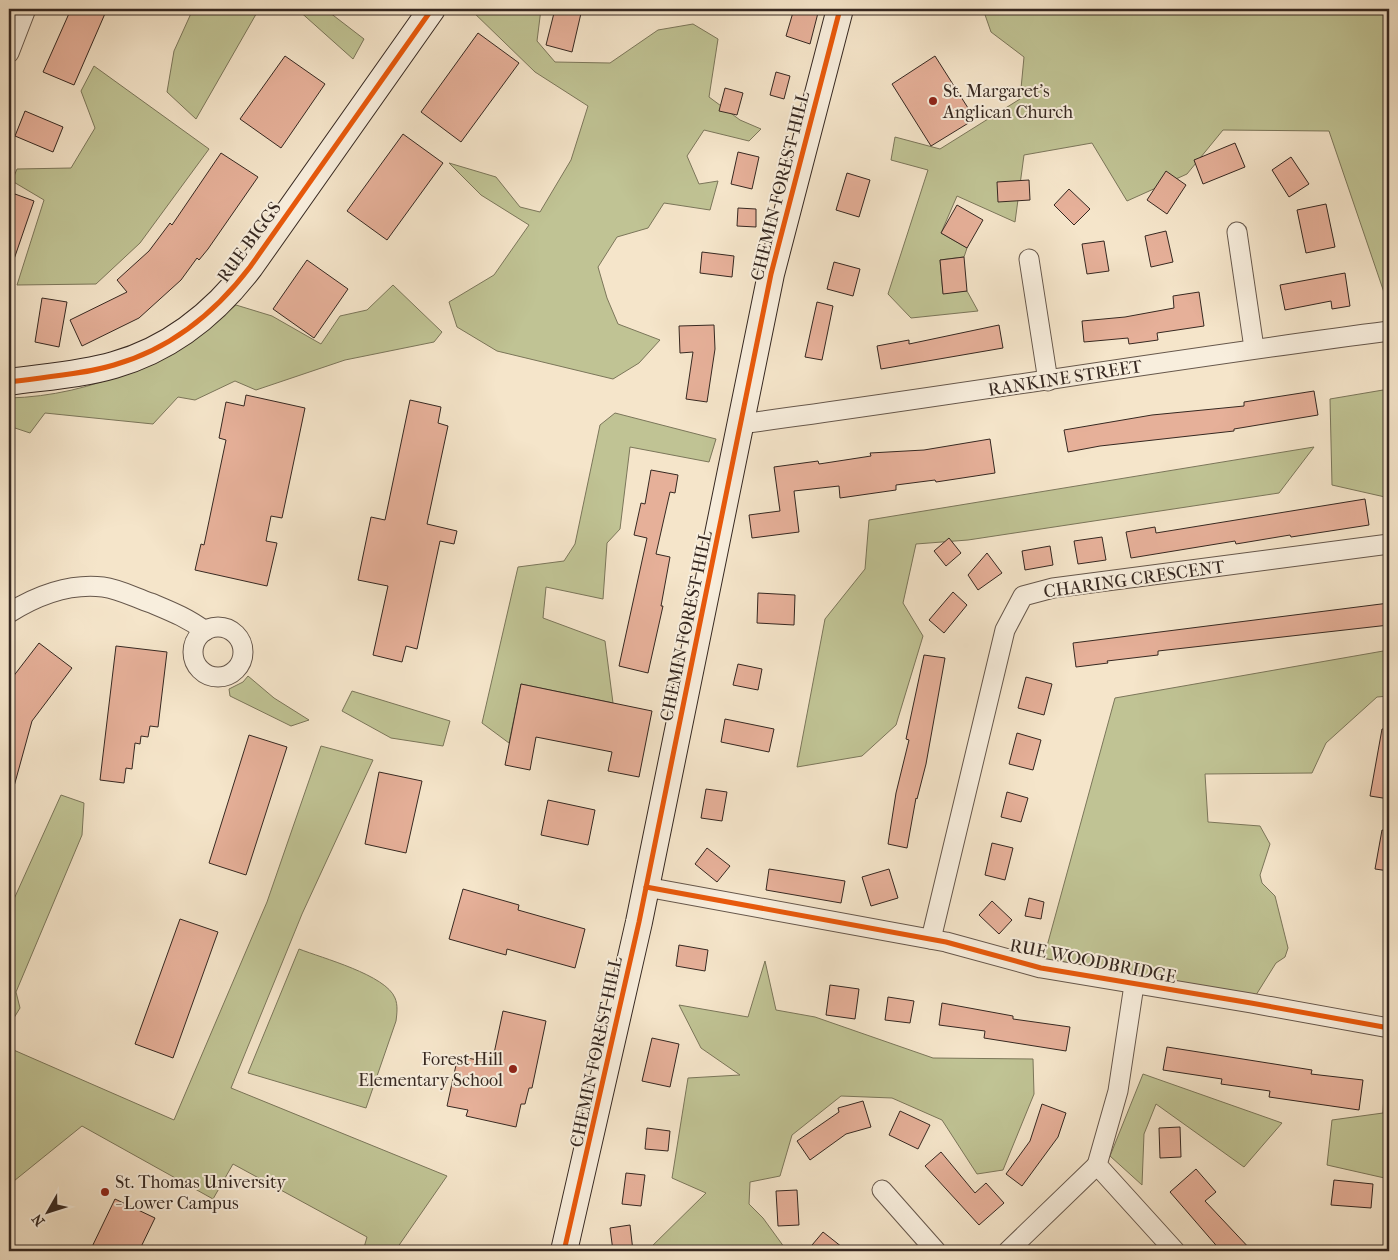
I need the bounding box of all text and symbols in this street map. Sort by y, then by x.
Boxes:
place label: St. Margaret's Anglican Church [942,81,1073,123]
street label: CHEMIN FOREST HILL [747,89,814,283]
marker: St. Margaret's Anglican Church [927,95,939,107]
street label: RUE BIGGS [213,198,286,287]
street label: RANKINE STREET [987,356,1144,401]
street label: CHEMIN FOREST HILL [656,529,717,723]
street label: CHARING CRESCENT [1042,556,1227,603]
street label: RUE WOODBRIDGE [1008,935,1178,988]
street label: CHEMIN FOREST HILL [566,955,627,1149]
place label: Forest Hill Elementary School [358,1049,503,1091]
marker: Forest Hill Elementary School [507,1063,519,1075]
place label: St. Thomas University - Lower Campus [115,1172,287,1214]
marker: St. Thomas University - Lower Campus [99,1186,111,1198]
north arrow [22,1188,72,1238]
text: N [28,1210,48,1229]

